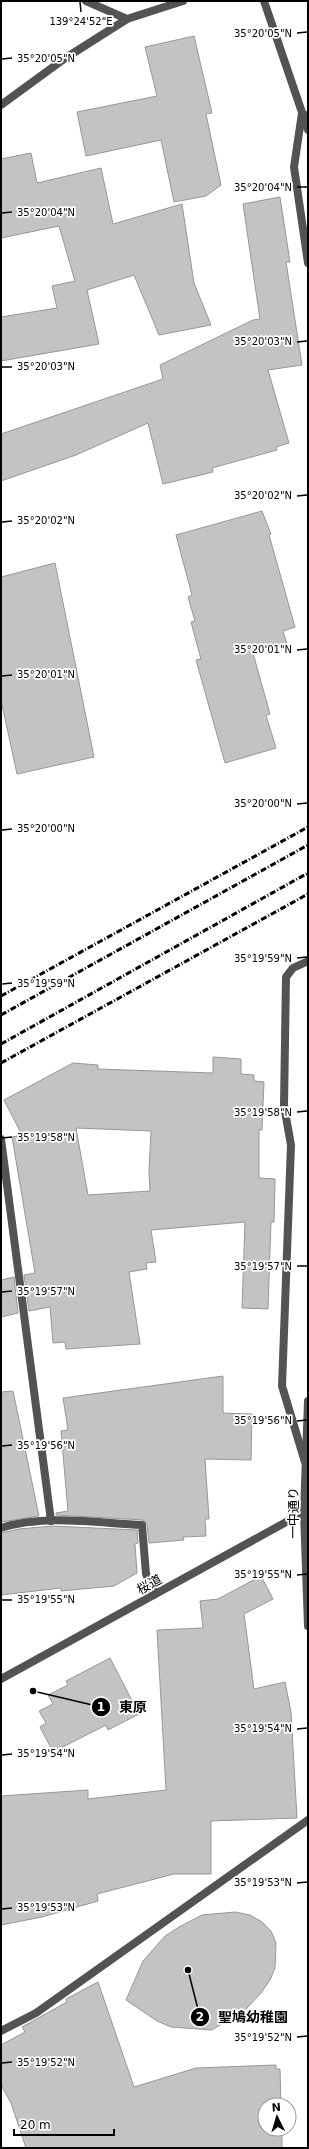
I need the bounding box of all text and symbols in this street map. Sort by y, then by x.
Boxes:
text: 139°24'52"E [49,16,113,27]
text: 35°20'05"N [234,28,292,39]
text: 35°20'05"N [17,53,75,64]
text: 35°20'04"N [234,182,292,193]
text: 35°20'04"N [17,207,75,218]
text: 35°20'03"N [234,336,292,347]
text: 35°20'03"N [17,361,75,372]
text: 35°20'02"N [234,490,292,501]
text: 35°20'02"N [17,515,75,526]
text: 35°20'01"N [234,644,292,655]
text: 35°20'01"N [17,669,75,680]
text: 35°20'00"N [234,798,292,809]
text: 35°20'00"N [17,823,75,834]
text: 35°19'59"N [234,953,292,964]
text: 35°19'59"N [17,978,75,989]
text: 35°19'58"N [234,1107,292,1118]
text: 35°19'58"N [17,1132,75,1143]
text: 35°19'57"N [234,1261,292,1272]
text: 35°19'57"N [17,1286,75,1297]
text: 35°19'56"N [234,1415,292,1426]
text: 35°19'56"N [17,1440,75,1451]
street label: 一中通り [286,1487,301,1539]
text: 35°19'55"N [234,1569,292,1580]
street label: 桜道 [134,1572,164,1597]
text: 35°19'55"N [17,1594,75,1605]
callout: 東原 [91,1694,155,1720]
text: 東原 [119,1699,147,1715]
text: 1 [97,1700,105,1714]
text: 35°19'54"N [234,1723,292,1734]
text: 35°19'54"N [17,1748,75,1759]
text: 35°19'53"N [234,1877,292,1888]
text: 35°19'53"N [17,1902,75,1913]
callout: 聖鳩幼稚園 [190,2004,296,2030]
text: 聖鳩幼稚園 [218,2009,288,2025]
text: 2 [196,2010,204,2024]
text: 35°19'52"N [234,2032,292,2043]
text: 35°19'52"N [17,2057,75,2068]
north arrow [257,2097,297,2137]
text: N [271,2101,281,2114]
scale bar [14,2111,114,2137]
text: 20 m [20,2118,51,2132]

